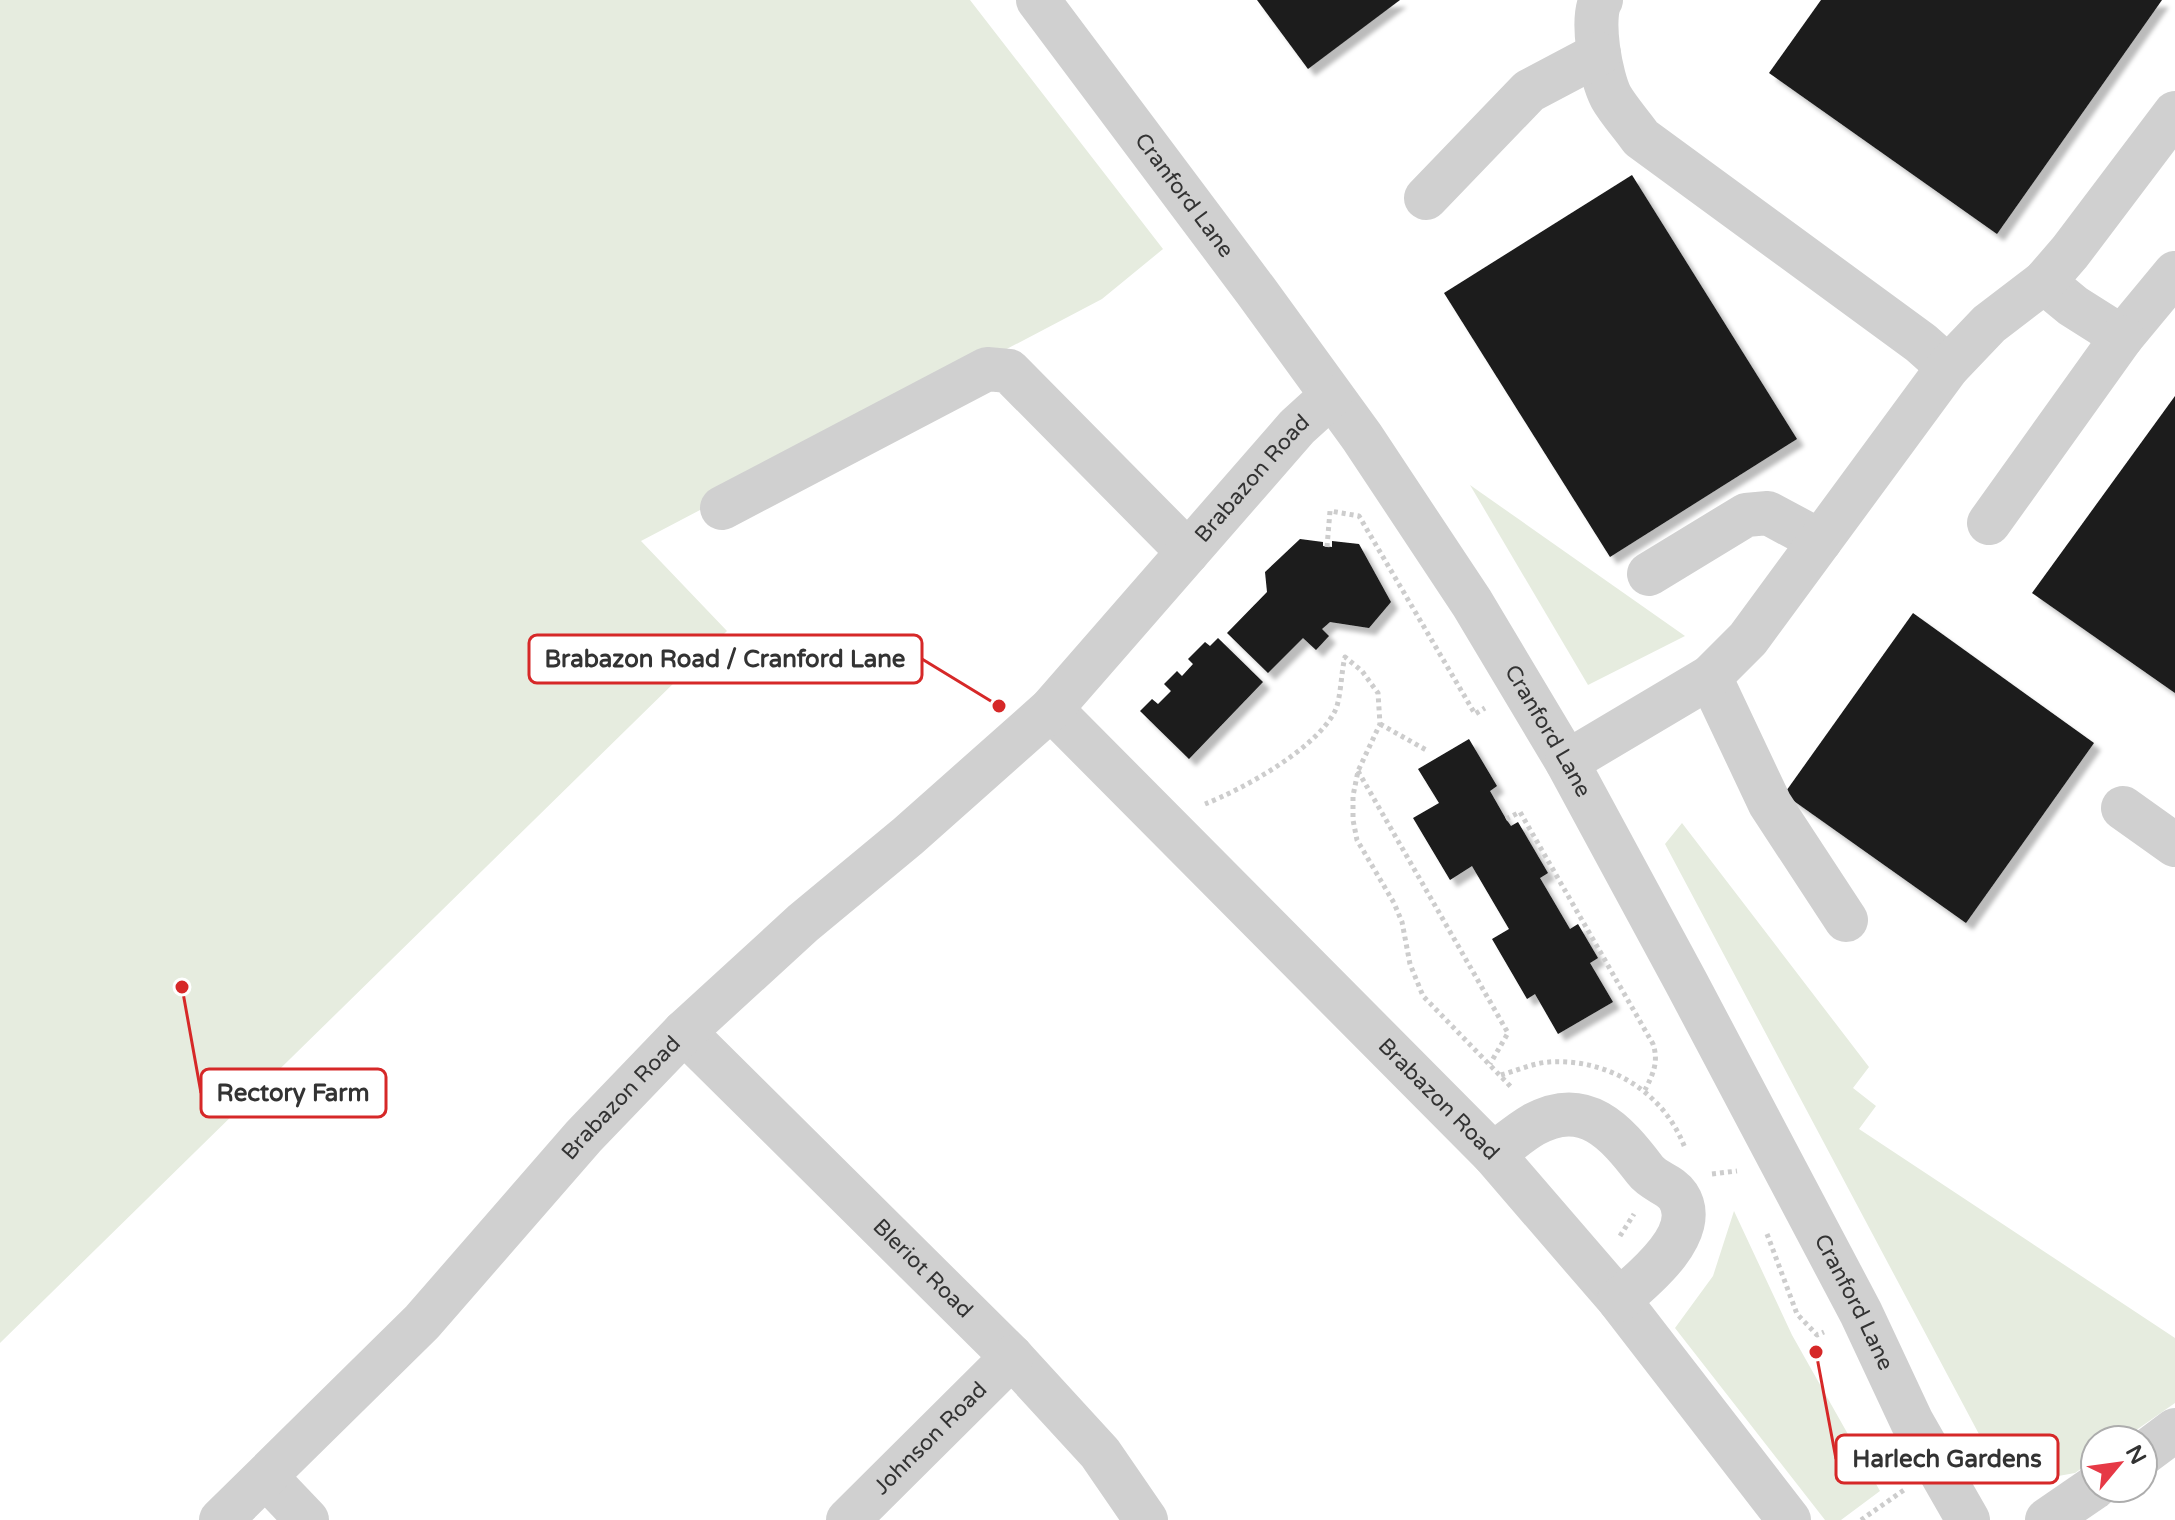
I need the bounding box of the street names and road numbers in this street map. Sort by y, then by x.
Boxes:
street label: Cranford Lane [1129,128,1239,263]
street label: Brabazon Road [1189,409,1315,548]
street label: Cranford Lane [1499,660,1597,802]
street label: Brabazon Road [556,1031,686,1165]
street label: Brabazon Road [1373,1033,1505,1165]
street label: Bleriot Road [867,1214,978,1323]
street label: Cranford Lane [1809,1230,1899,1374]
street label: Johnson Road [868,1377,992,1500]

